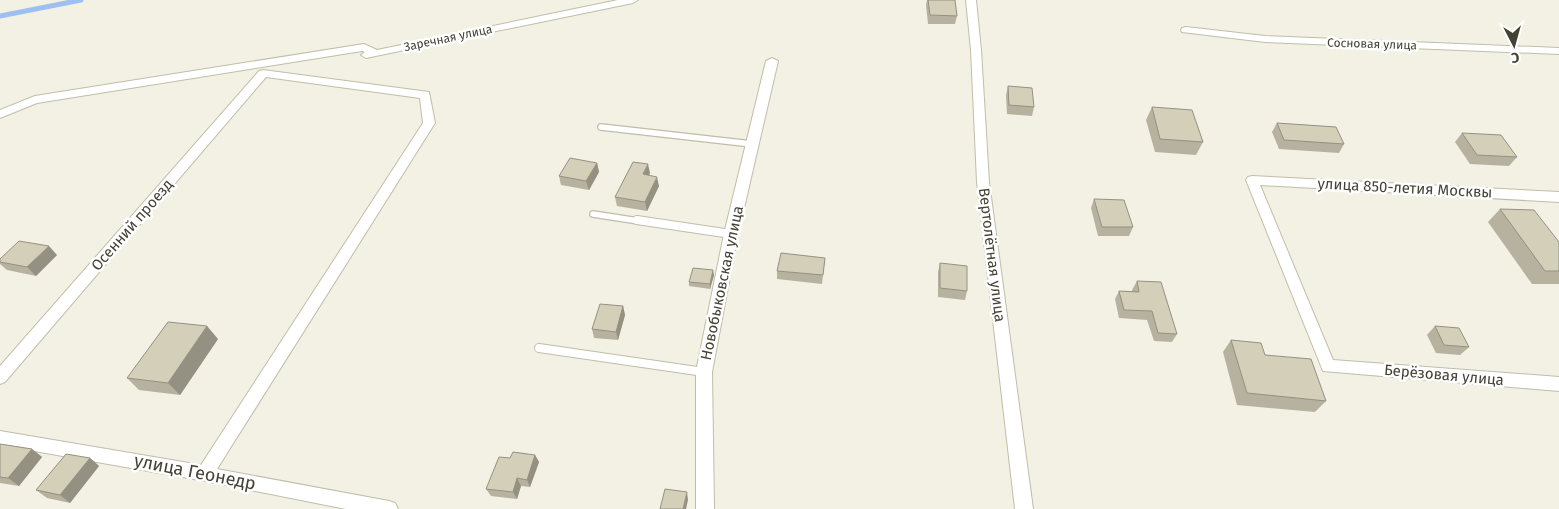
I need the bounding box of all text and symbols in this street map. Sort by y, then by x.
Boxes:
north arrow [1489,20,1539,70]
street label: Заречная улица [403,22,493,54]
street label: Сосновая улица [1327,35,1417,53]
text: С [1510,49,1520,66]
street label: улица 850-летия Москвы [1317,174,1493,202]
street label: Осенний проезд [87,176,177,274]
street label: Вертолётная улица [975,187,1009,323]
street label: Новобыковская улица [697,204,747,362]
street label: Берёзовая улица [1383,361,1505,389]
street label: улица Геонедр [132,449,258,495]

